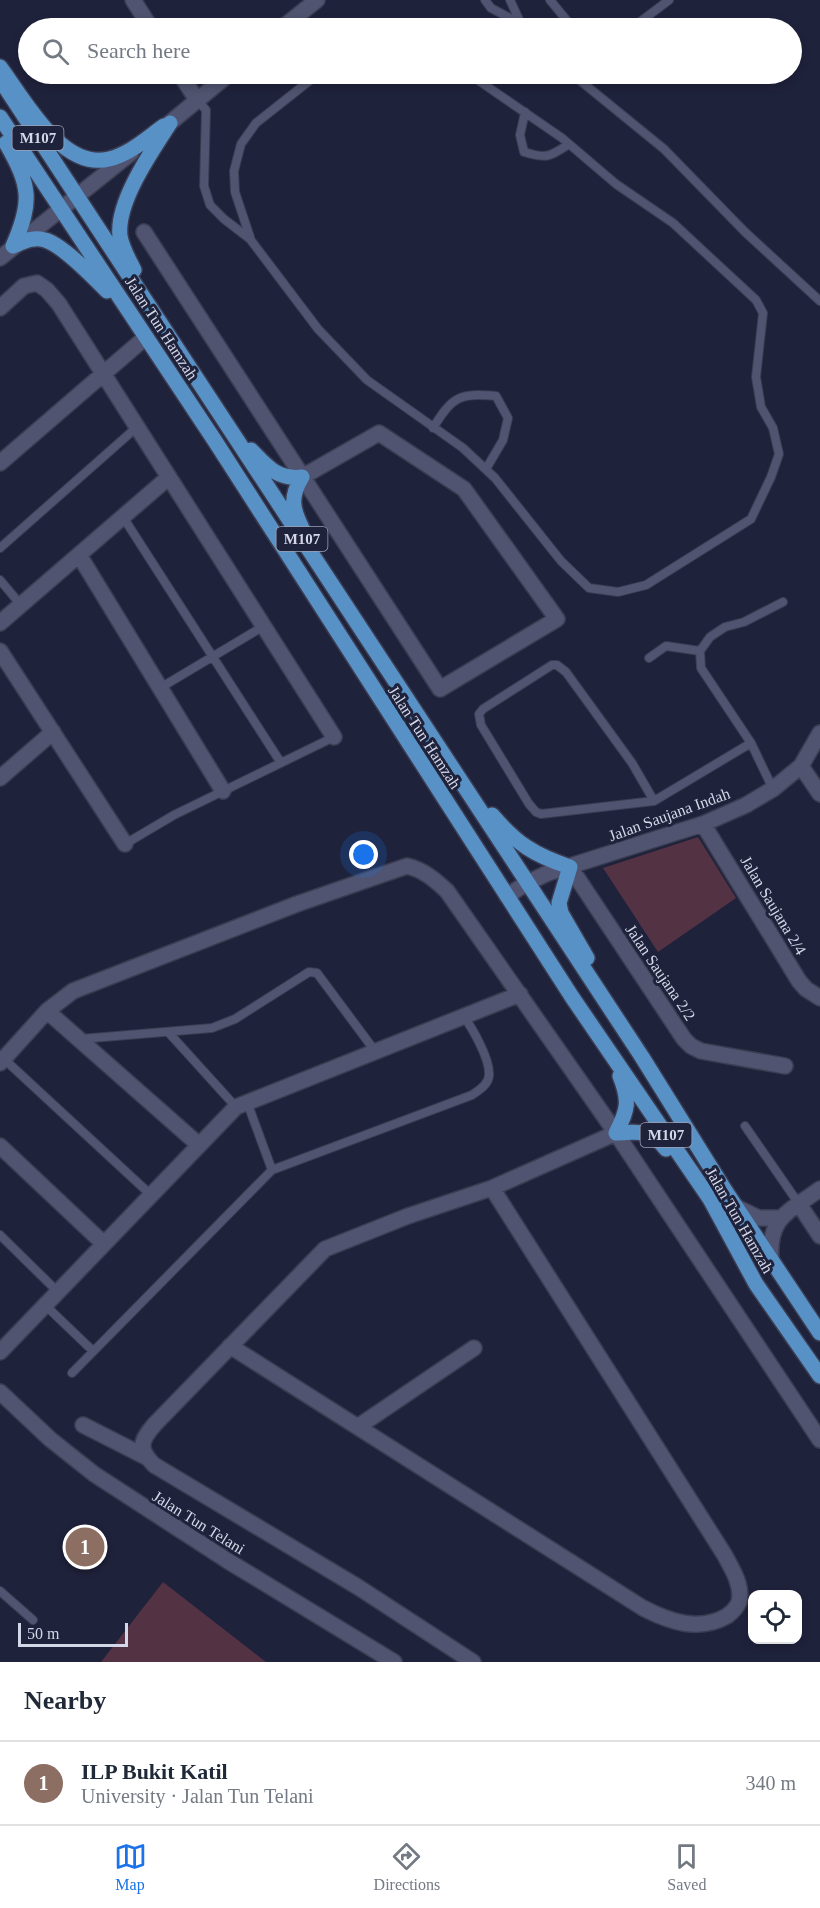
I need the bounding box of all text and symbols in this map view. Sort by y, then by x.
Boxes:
search box [18,18,802,84]
icon: search [39,35,72,68]
text: Search here [87,38,190,63]
road number: M107 [12,126,63,150]
street label: Jalan Tun Hamzah [122,274,201,383]
road number: M107 [276,527,328,551]
street label: Jalan Tun Hamzah [385,683,464,792]
street label: Jalan Saujana Indah [606,785,733,845]
your location [349,840,378,869]
street label: Jalan Saujana 2/4 [737,853,810,958]
street label: Jalan Saujana 2/2 [621,921,699,1024]
road number: M107 [640,1123,692,1147]
street label: Jalan Tun Hamzah [702,1164,777,1276]
street label: Jalan Tun Telani [150,1487,248,1558]
pin: 1 [66,1524,104,1570]
map controls [748,1590,802,1644]
button: locate [748,1590,802,1644]
scale bar [18,1620,128,1648]
text: 50 m [27,1625,59,1642]
text: Nearby [24,1686,106,1715]
text: ILP Bukit Katil [81,1759,228,1784]
text: 1 [39,1772,49,1794]
text: 340 m [745,1772,796,1794]
text: University · Jalan Tun Telani [81,1785,314,1807]
tab: Map [114,1840,147,1894]
tab: Directions [374,1840,440,1894]
tab: Saved [667,1840,706,1894]

